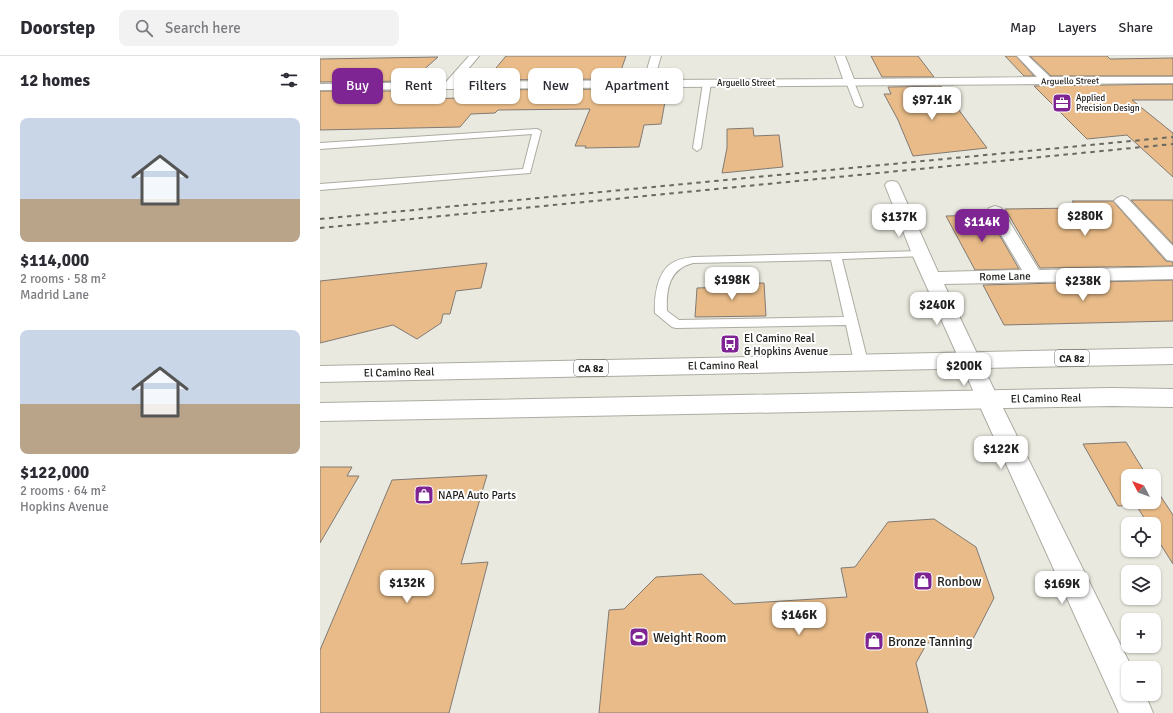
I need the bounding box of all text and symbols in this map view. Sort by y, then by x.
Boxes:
search box [119,10,399,46]
text: Doorstep [20,16,95,40]
icon: search [133,17,155,39]
text: Search here [165,19,241,37]
text: Map [1010,19,1036,36]
text: Layers [1058,19,1097,36]
text: Share [1119,19,1153,36]
chip: Buy [332,68,383,104]
chip: Rent [391,68,446,104]
chip: Filters [454,68,520,104]
chip: New [528,68,583,104]
chip: Apartment [591,68,683,104]
icon: filters [278,69,300,91]
text: 12 homes [20,70,90,91]
street label: Arguello Street [1041,75,1099,88]
street label: Arguello Street [717,78,775,89]
pin: $97.1K [899,87,965,121]
text: $97.1K [912,92,952,108]
office icon: Applied Precision Design [1051,92,1073,114]
place label: Applied Precision Design [1076,93,1140,114]
icon: home [124,144,196,216]
pin: $280K [1057,203,1113,237]
pin: $137K [871,204,927,238]
text: $280K [1067,208,1103,224]
text: $137K [881,209,917,225]
pin: $114K [954,209,1010,243]
text: $114K [964,214,1000,230]
text: $114,000 [20,250,89,271]
pin: $198K [704,267,760,301]
pin: $238K [1055,268,1111,302]
street label: Rome Lane [979,270,1031,283]
text: 2 rooms · 58 m² [20,271,106,287]
text: $198K [714,272,750,288]
text: $238K [1065,273,1101,289]
text: Madrid Lane [20,287,89,303]
pin: $240K [909,292,965,326]
text: $240K [919,297,955,313]
place label: El Camino Real & Hopkins Avenue [744,332,828,358]
bus stop icon: El Camino Real & Hopkins Avenue [719,333,741,355]
road number: CA 82 [1055,350,1089,366]
pin: $200K [936,353,992,387]
icon: home [124,356,196,428]
street label: El Camino Real [688,358,758,373]
text: $200K [946,358,982,374]
road number: CA 82 [574,360,608,376]
street label: El Camino Real [364,365,434,380]
street label: El Camino Real [1011,391,1081,406]
pin: $122K [973,436,1029,470]
text: $122K [983,441,1019,457]
text: $122,000 [20,462,89,483]
north arrow [1121,469,1161,509]
map controls [1121,469,1161,701]
text: 2 rooms · 64 m² [20,483,106,499]
shop icon: NAPA Auto Parts [413,484,435,506]
place label: NAPA Auto Parts [438,489,516,502]
text: Hopkins Avenue [20,499,109,515]
button: locate [1121,517,1161,557]
button: layers [1121,565,1161,605]
pin: $132K [379,570,435,604]
shop icon: Ronbow [912,570,934,592]
pin: $169K [1034,571,1090,605]
place label: Ronbow [937,574,982,590]
text: $132K [389,575,425,591]
text: $169K [1044,576,1080,592]
pin: $146K [771,602,827,636]
text: $146K [781,607,817,623]
button: + [1121,613,1161,653]
sports icon: Weight Room [628,626,650,648]
place label: Weight Room [653,630,726,646]
shop icon: Bronze Tanning [863,630,885,652]
place label: Bronze Tanning [888,634,973,650]
button: − [1121,661,1161,701]

